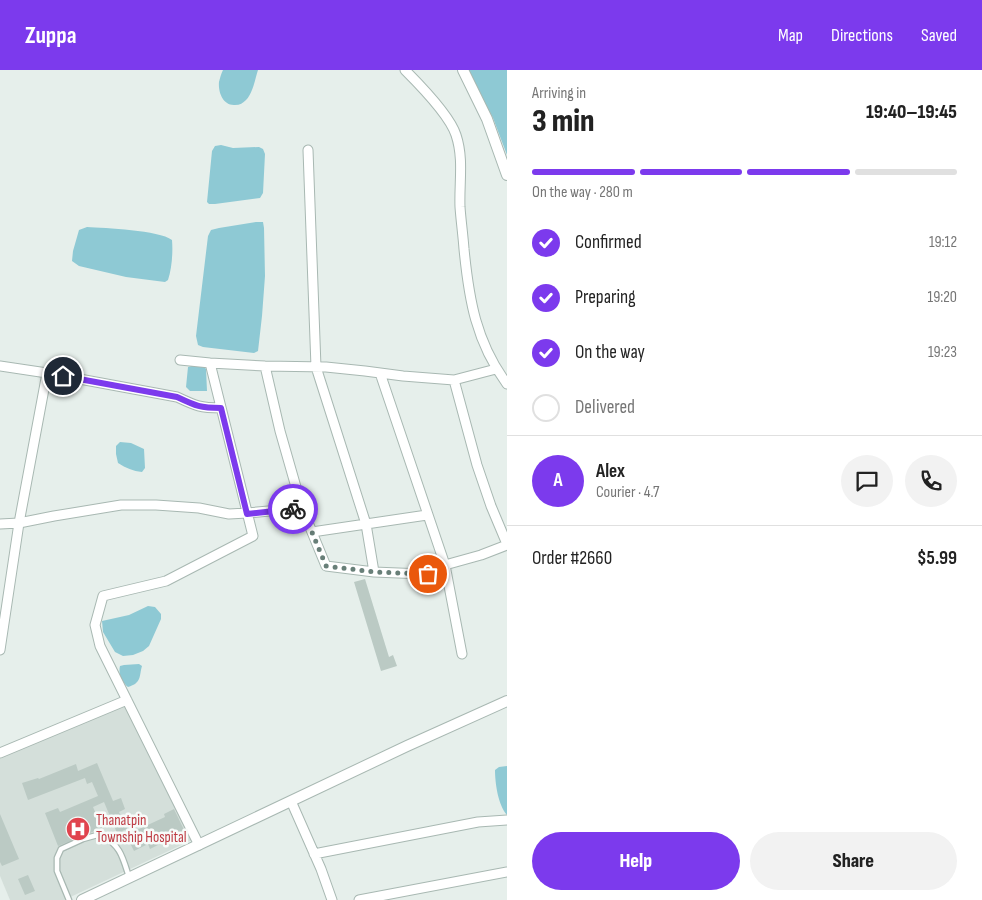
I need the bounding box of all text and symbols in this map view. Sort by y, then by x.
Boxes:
text: Zuppa [25,21,76,50]
text: Map [778,25,803,46]
text: Directions [831,25,893,46]
text: Saved [921,25,957,46]
text: Arriving in [532,84,586,103]
text: 19:40–19:45 [866,101,957,124]
text: 3 min [532,102,594,141]
text: On the way · 280 m [532,183,633,202]
icon: check [532,229,560,257]
text: Confirmed [575,231,642,254]
text: 19:12 [929,233,957,252]
icon: check [532,284,560,312]
text: Preparing [575,286,636,309]
text: 19:20 [928,288,957,307]
icon: check [532,339,560,367]
text: On the way [575,341,645,364]
text: 19:23 [928,343,957,362]
pin [42,355,84,397]
icon: home [49,362,77,390]
text: Delivered [575,396,635,419]
button: chat [841,455,893,507]
button: phone [905,455,957,507]
text: Alex [596,460,625,483]
text: A [553,469,563,492]
text: Courier · 4.7 [596,483,659,502]
courier [268,484,318,534]
icon: bike [279,495,307,523]
text: Order #2660 [532,547,612,570]
text: $5.99 [917,547,957,570]
pin [407,553,449,595]
icon: bag [414,560,442,588]
place label: Thanatpin Township Hospital [96,811,187,847]
hospital icon: Thanatpin Township Hospital [65,816,91,842]
button: Help [532,832,740,890]
button: Share [750,832,957,890]

